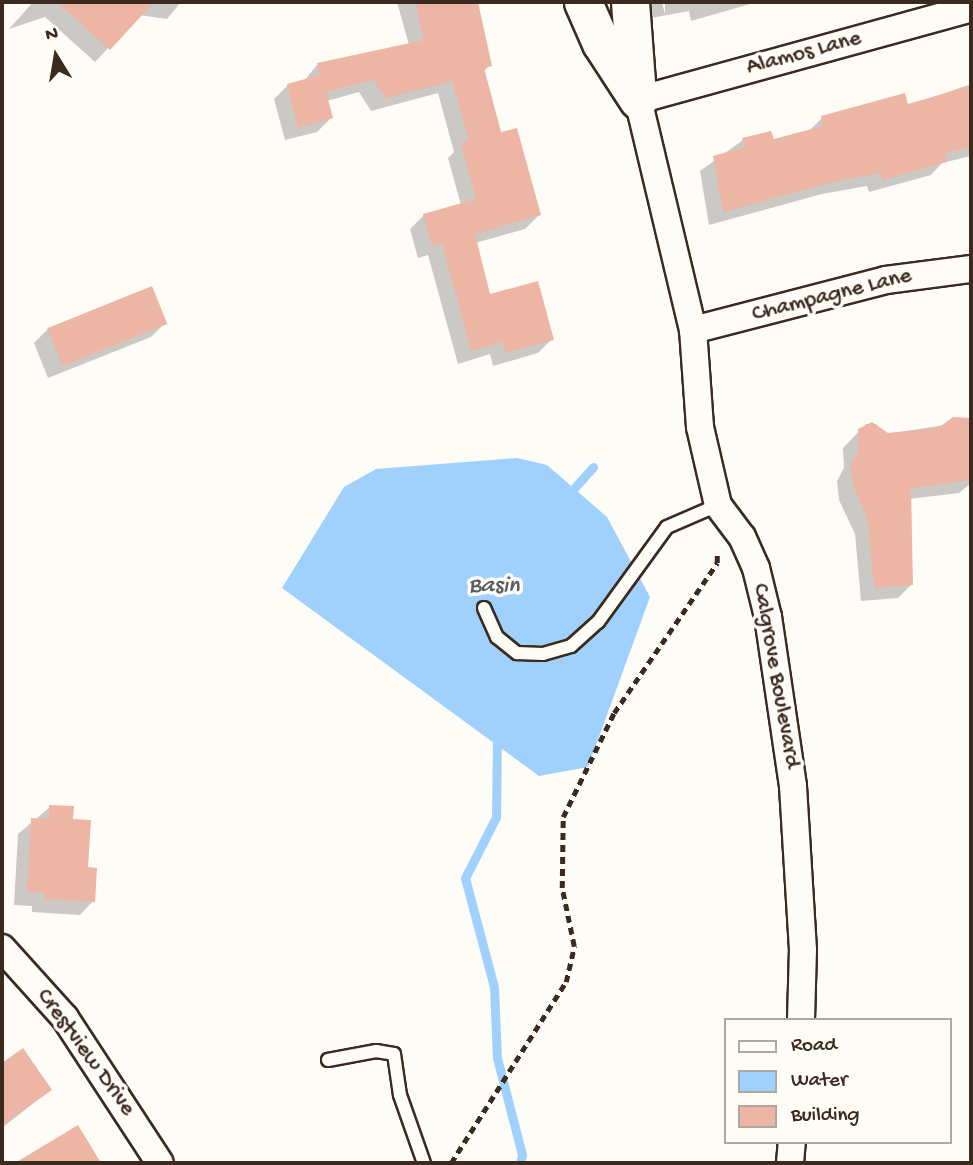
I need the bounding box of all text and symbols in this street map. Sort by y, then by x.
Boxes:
north arrow [21,21,91,91]
text: N [44,22,60,47]
street label: Alamos Lane [744,25,864,83]
street label: Champagne Lane [749,263,915,329]
water label: Basin [468,573,520,601]
street label: Calgrove Boulevard [745,582,805,770]
street label: Crestview Drive [30,984,140,1122]
legend [724,1018,952,1144]
text: Road [791,1034,837,1059]
text: Water [791,1069,847,1094]
text: Building [791,1104,860,1129]

